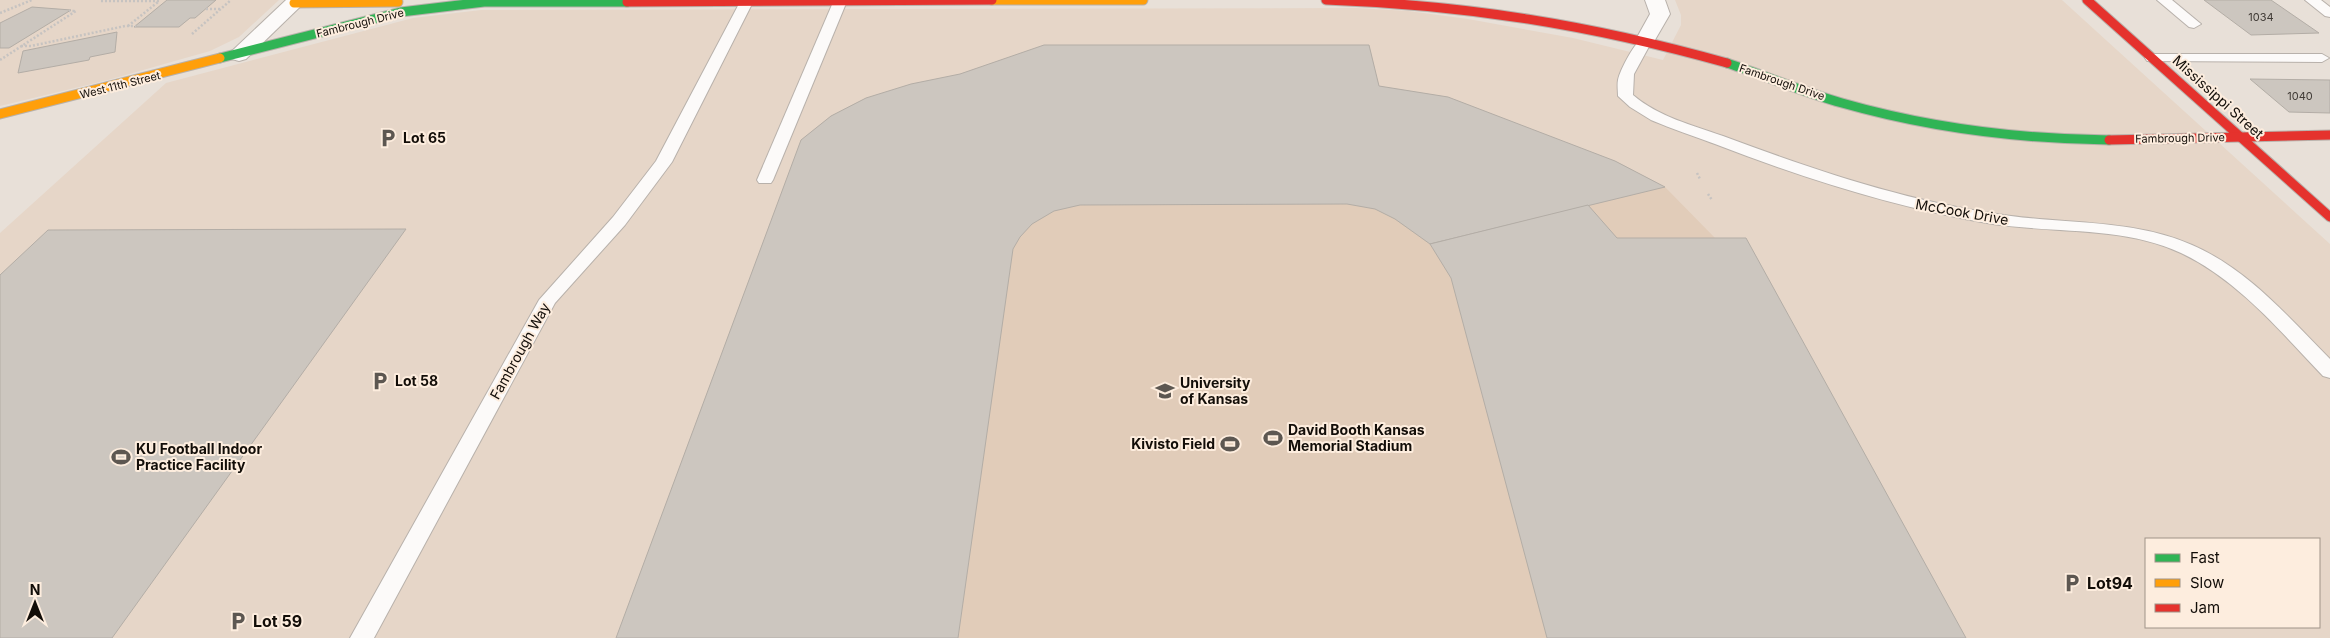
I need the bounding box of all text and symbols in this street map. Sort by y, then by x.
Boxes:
street label: Fambrough Drive [315,5,405,41]
house number: 1034 [2248,10,2274,24]
street label: Mississippi Street [2169,51,2268,142]
street label: Fambrough Drive [1737,61,1827,103]
street label: West 11th Street [78,68,162,102]
house number: 1040 [2287,89,2313,103]
parking icon: Lot 65 [377,127,399,149]
place label: Lot 65 [403,129,446,146]
street label: Fambrough Drive [2135,130,2225,146]
street label: McCook Drive [1914,195,2010,228]
street label: Fambrough Way [486,299,553,402]
parking icon: Lot 58 [369,370,391,392]
place label: Lot 58 [395,372,438,389]
place label: University of Kansas [1180,374,1251,407]
school or university icon: University of Kansas [1154,380,1176,402]
place label: David Booth Kansas Memorial Stadium [1288,421,1425,454]
sports icon: David Booth Kansas Memorial Stadium [1262,427,1284,449]
sports icon: Kivisto Field [1219,433,1241,455]
place label: Kivisto Field [1131,435,1215,452]
place label: KU Football Indoor Practice Facility [136,440,262,473]
sports icon: KU Football Indoor Practice Facility [110,446,132,468]
legend [2145,538,2320,628]
text: Fast [2190,548,2220,567]
parking icon: Lot94 [2061,572,2083,594]
place label: Lot94 [2087,573,2133,593]
text: Slow [2190,573,2224,592]
north arrow [10,578,60,628]
text: N [30,581,40,598]
text: Jam [2190,598,2220,617]
parking icon: Lot 59 [227,610,249,632]
place label: Lot 59 [253,611,302,631]

